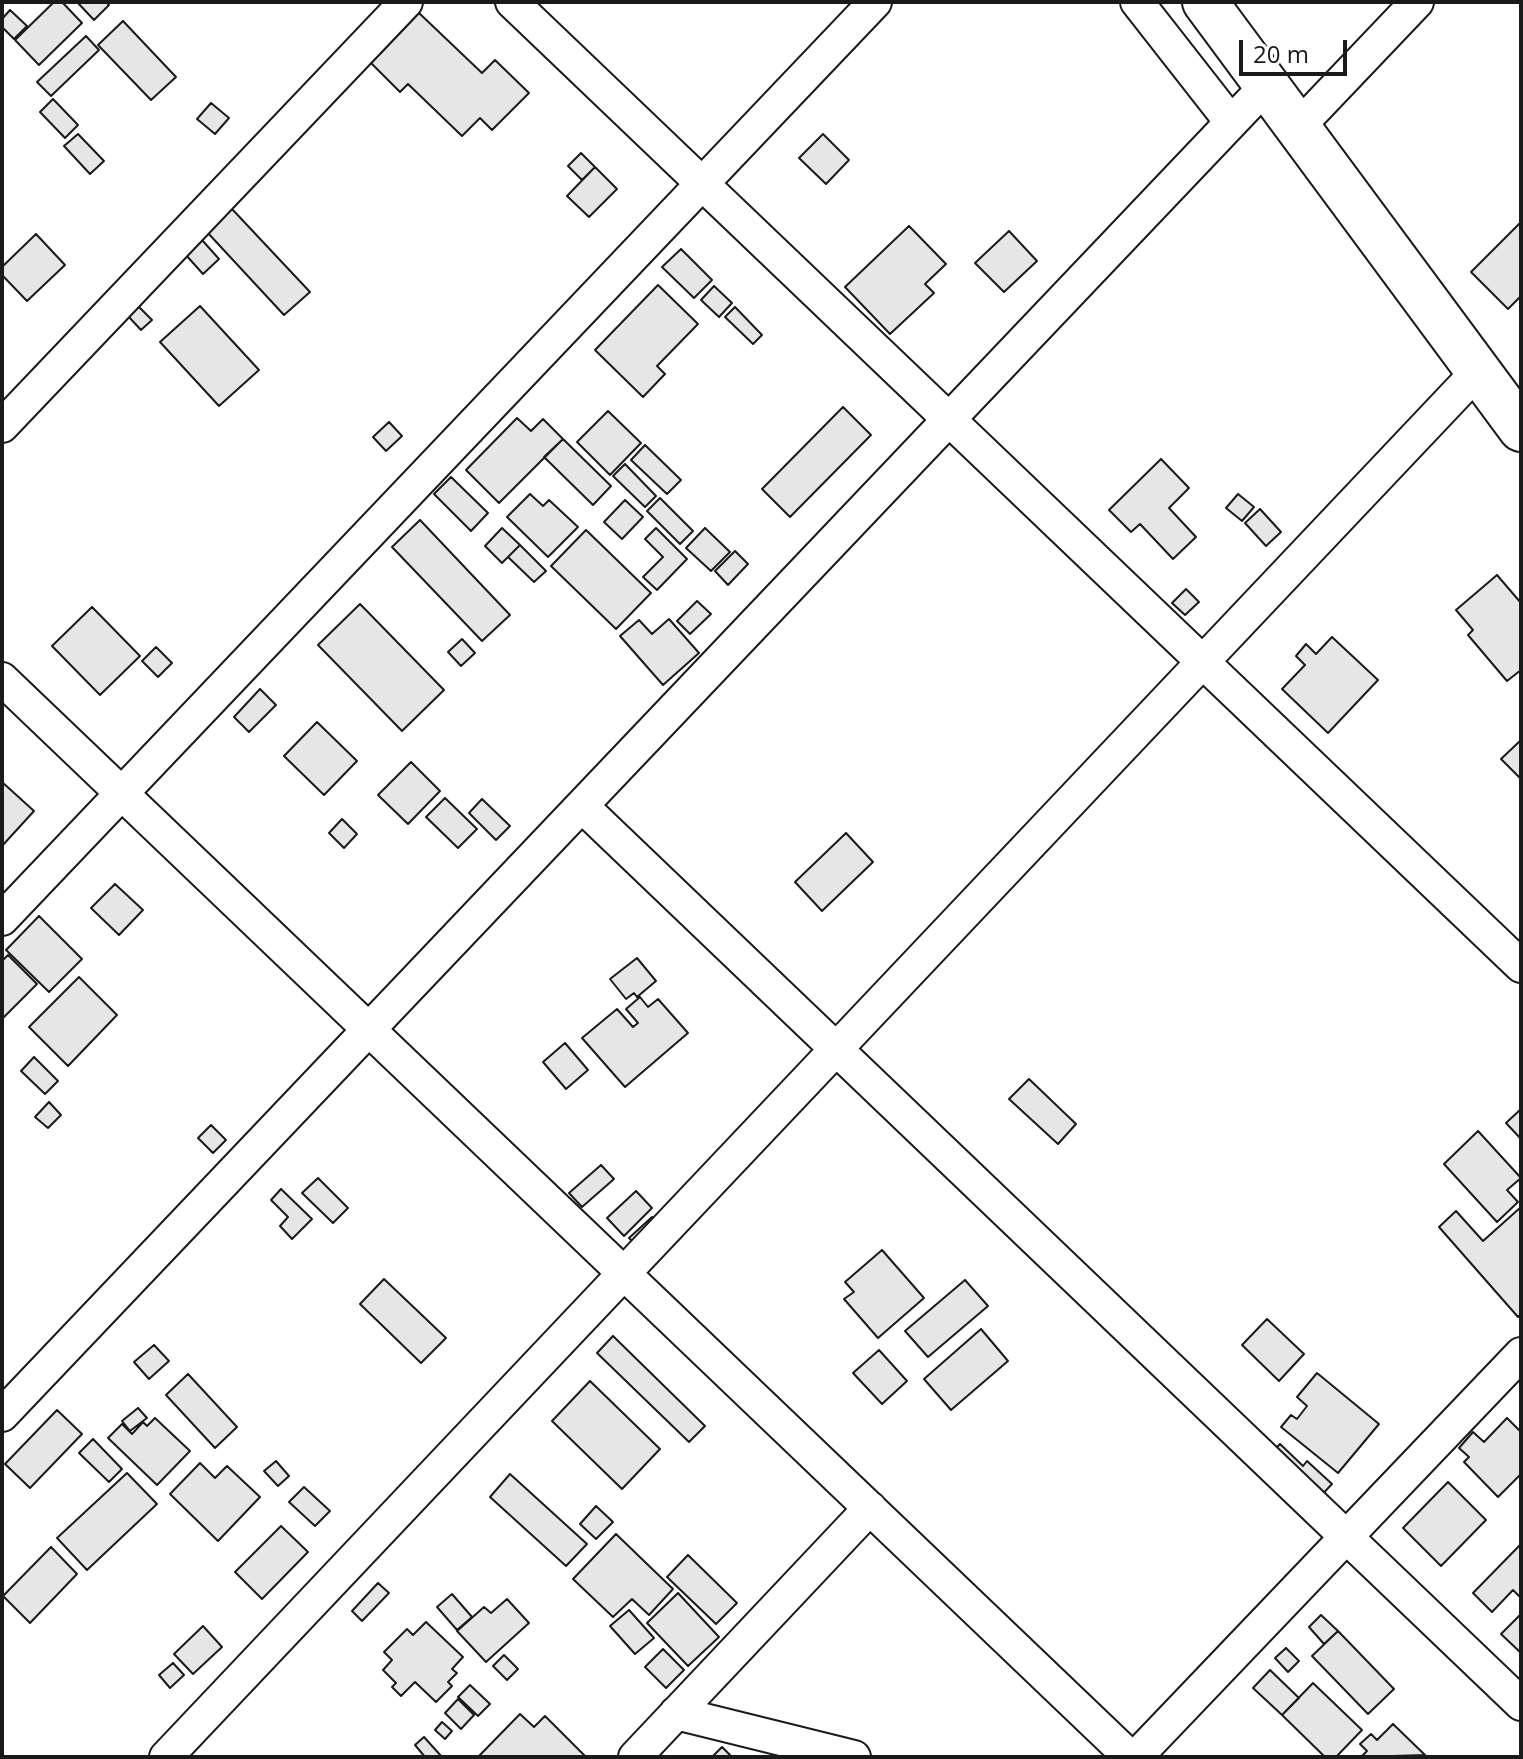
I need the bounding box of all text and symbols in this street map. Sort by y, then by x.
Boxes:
scale bar [1243,24,1351,74]
text: 20 m [1253,37,1309,70]

